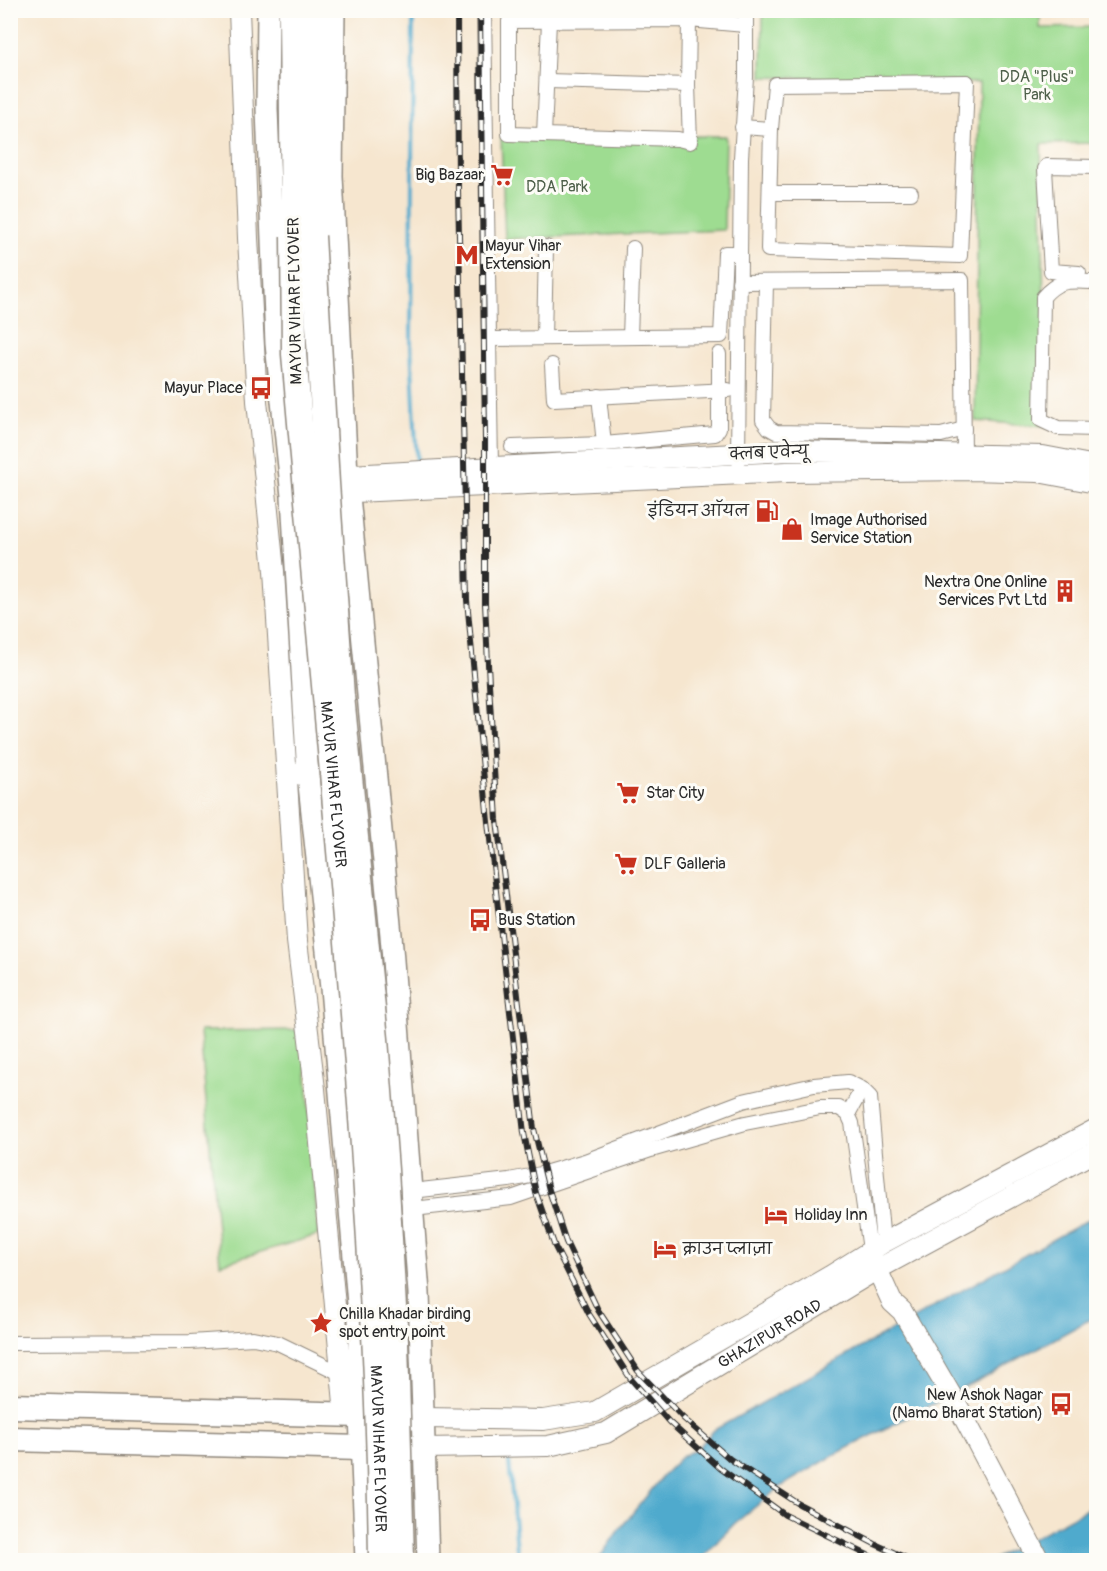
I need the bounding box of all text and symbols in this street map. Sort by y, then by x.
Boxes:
park label: DDA "Plus" Park [1000,67,1074,105]
supermarket icon: Big Bazaar [489,162,515,188]
place label: Big Bazaar [415,165,484,185]
park label: DDA Park [526,177,588,197]
street label: MAYUR VIHAR FLYOVER [284,217,306,385]
place label: Mayur Vihar Extension [485,236,561,274]
metro station icon: Mayur Vihar Extension [454,242,480,268]
bus stop icon: Mayur Place [248,375,274,401]
place label: Mayur Place [164,378,243,398]
street label: क्लब एवेन्यू [728,438,812,466]
place label: इंडियन ऑयल [647,498,750,521]
fuel station icon: इंडियन ऑयल [754,498,780,524]
place label: Image Authorised Service Station [810,510,927,548]
shop icon: Image Authorised Service Station [779,516,805,542]
place label: Nextra One Online Services Pvt Ltd [924,572,1047,610]
building icon: Nextra One Online Services Pvt Ltd [1052,578,1078,604]
street label: MAYUR VIHAR FLYOVER [316,700,351,868]
supermarket icon: Star City [615,780,641,806]
place label: Star City [646,783,705,803]
supermarket icon: DLF Galleria [613,851,639,877]
place label: DLF Galleria [644,854,726,874]
bus stop icon: Bus Station [467,907,493,933]
place label: Bus Station [498,910,575,930]
hotel icon: Holiday Inn [763,1202,789,1228]
place label: Holiday Inn [794,1205,868,1225]
hotel icon: क्राउन प्लाज़ा [652,1236,678,1262]
place label: क्राउन प्लाज़ा [682,1239,773,1259]
street label: GHAZIPUR ROAD [714,1295,826,1373]
place label: Chilla Khadar birding spot entry point [339,1304,471,1342]
place icon: Chilla Khadar birding spot entry point [308,1310,334,1336]
street label: MAYUR VIHAR FLYOVER [365,1365,391,1532]
place label: New Ashok Nagar (Namo Bharat Station) [892,1385,1043,1423]
bus stop icon: New Ashok Nagar (Namo Bharat Station) [1048,1391,1074,1417]

